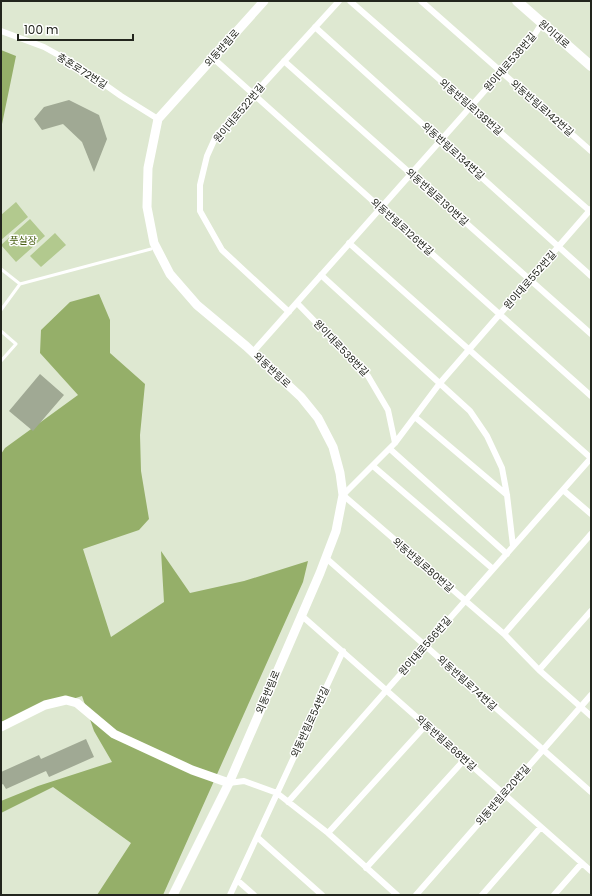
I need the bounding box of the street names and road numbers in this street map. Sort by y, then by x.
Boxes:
street label: 원이대로 [535,16,573,52]
street label: 외동반림로 [201,26,243,70]
street label: 원이대로538번길 [480,29,540,95]
street label: 충혼로72번길 [54,49,110,93]
street label: 외동반림로138번길 [436,75,506,139]
street label: 외동반림로142번길 [507,76,577,140]
street label: 원이대로522번길 [210,80,268,146]
street label: 외동반림로134번길 [418,119,488,183]
street label: 외동반림로130번길 [402,165,472,229]
street label: 외동반림로126번길 [367,195,437,259]
street label: 원이대로552번길 [500,247,560,313]
street label: 원이대로538번길 [310,316,372,380]
street label: 외동반림로 [250,349,294,391]
street label: 외동반림로80번길 [389,534,457,596]
street label: 원이대로566번길 [395,613,455,679]
street label: 외동반림로74번길 [434,652,500,714]
street label: 외동반림로 [252,668,284,716]
street label: 외동반림로54번길 [287,684,333,760]
street label: 외동반림로68번길 [412,712,480,774]
street label: 외동반림로20번길 [472,761,534,829]

